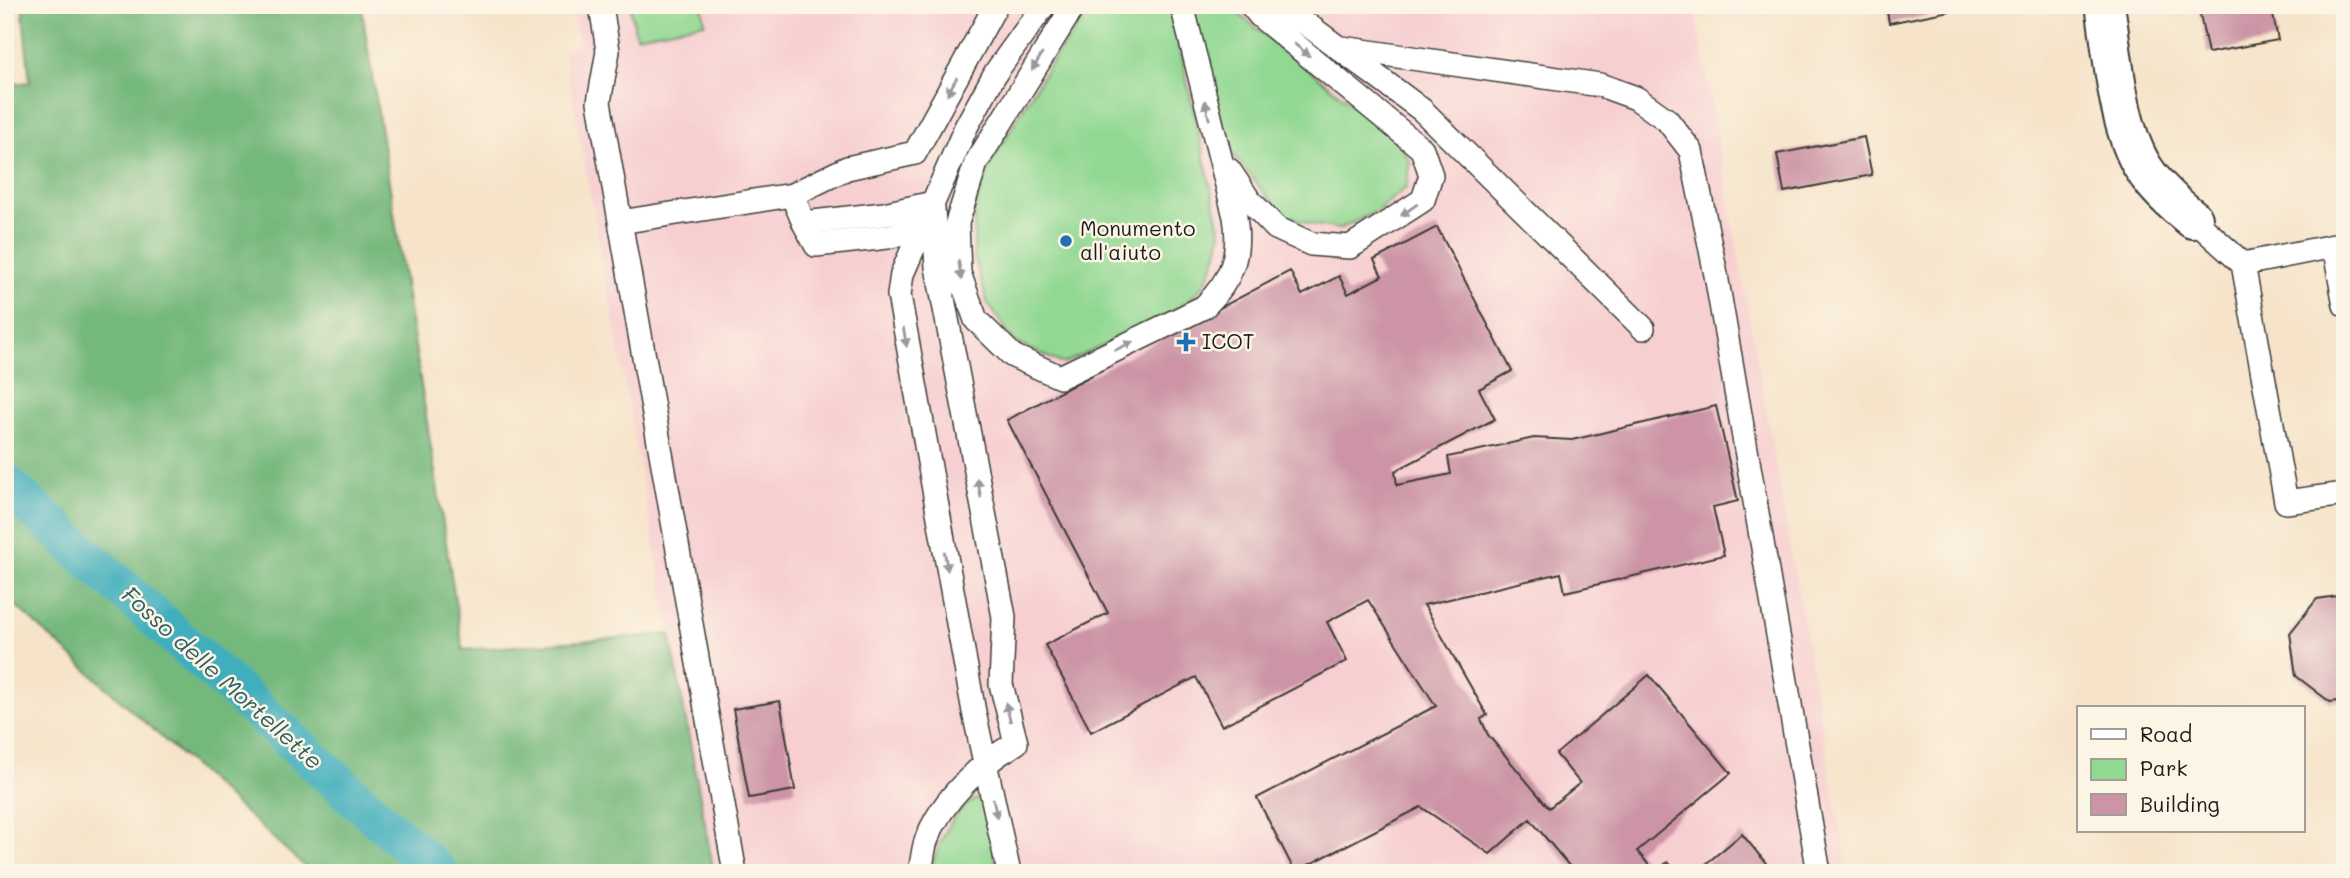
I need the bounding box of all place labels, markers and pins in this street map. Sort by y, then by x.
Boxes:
place label: Monumento all'aiuto [1080,214,1195,265]
marker: Monumento all'aiuto [1058,233,1074,249]
place label: ICOT [1202,327,1255,354]
marker: ICOT [1176,332,1196,352]

